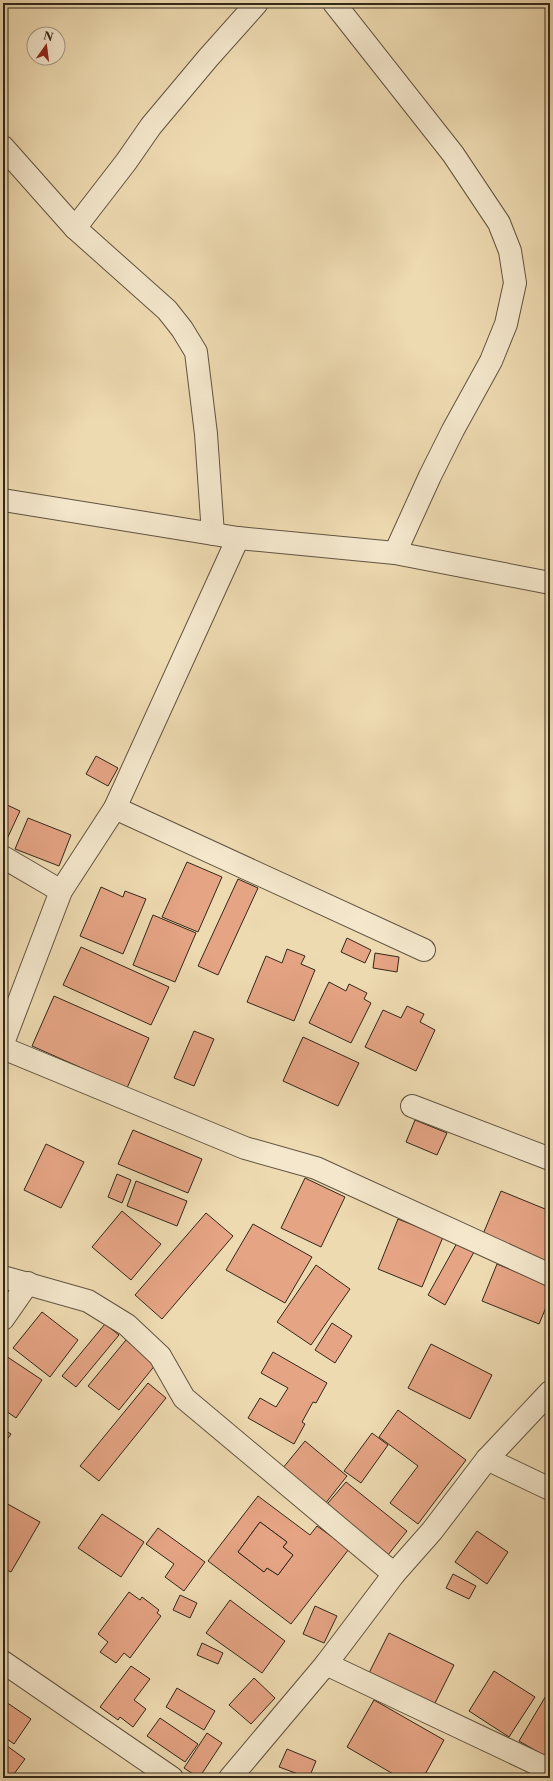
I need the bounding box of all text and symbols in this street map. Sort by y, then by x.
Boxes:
north arrow [26,26,66,66]
text: N [42,28,55,44]

